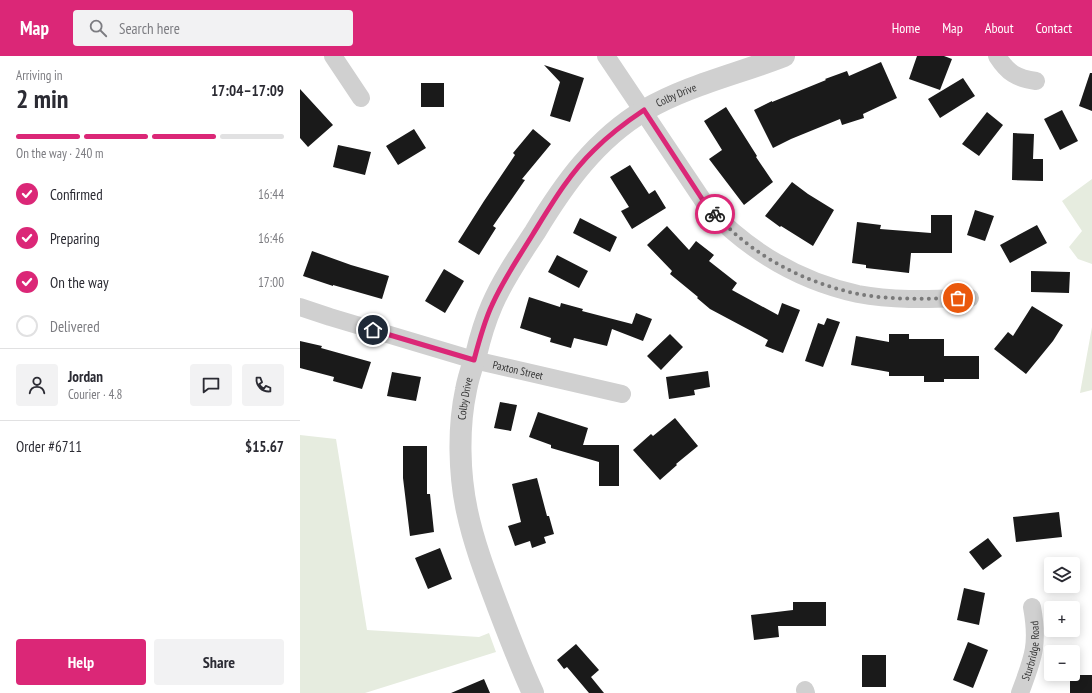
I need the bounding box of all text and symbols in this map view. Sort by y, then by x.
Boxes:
search box [73,10,353,46]
text: Map [20,16,49,40]
icon: search [87,17,109,39]
text: Search here [119,19,180,38]
text: Home [892,19,920,37]
text: Map [942,19,963,37]
text: About [985,19,1014,37]
text: Contact [1036,19,1072,37]
text: Arriving in [16,67,63,84]
street label: Colby Drive [653,80,699,110]
text: 17:04–17:09 [211,81,284,100]
text: 2 min [16,82,69,115]
text: On the way · 240 m [16,145,103,162]
icon: check [16,183,38,205]
text: Confirmed [50,185,103,204]
text: 16:44 [258,186,284,203]
courier [695,194,735,234]
icon: bike [704,203,726,225]
icon: check [16,227,38,249]
text: Preparing [50,229,100,248]
text: 16:46 [258,230,284,247]
icon: check [16,271,38,293]
text: On the way [50,273,109,292]
text: 17:00 [258,274,284,291]
pin [941,281,975,315]
icon: bag [947,287,969,309]
pin [356,313,390,347]
text: Delivered [50,317,100,336]
icon: home [362,319,384,341]
street label: Paxton Street [491,358,545,383]
button: person [16,364,58,406]
button: chat [190,364,232,406]
button: phone [242,364,284,406]
text: Jordan [68,367,103,386]
street label: Colby Drive [455,375,476,420]
text: Courier · 4.8 [68,386,122,403]
text: Order #6711 [16,437,82,456]
text: $15.67 [245,437,284,456]
map controls [1044,557,1080,681]
button: layers [1044,557,1080,593]
button: + [1044,601,1080,637]
street label: Sturbridge Road [1018,620,1042,683]
button: Help [16,639,146,685]
button: Share [154,639,284,685]
button: − [1044,645,1080,681]

